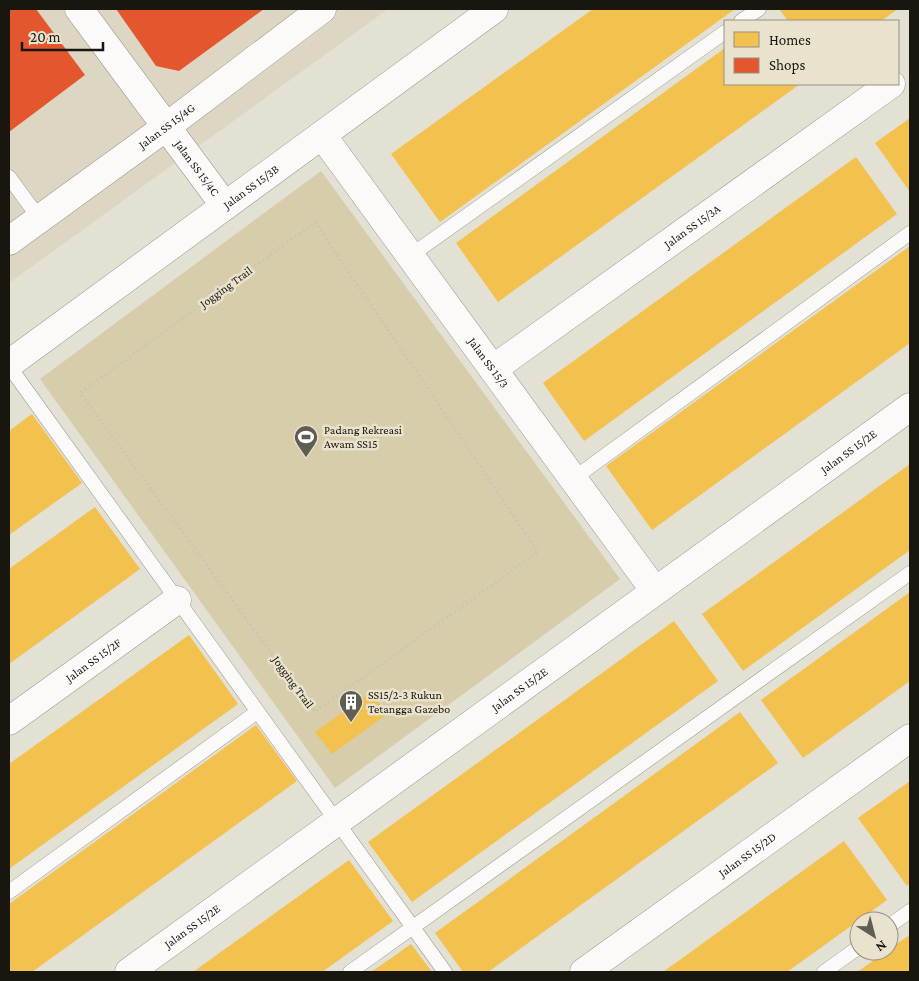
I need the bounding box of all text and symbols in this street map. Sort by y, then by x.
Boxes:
scale bar [22,20,104,52]
legend [724,20,899,85]
text: 20 m [30,29,61,45]
text: Homes [769,32,811,48]
text: Shops [769,57,805,74]
street label: Jalan SS 15/4G [135,100,198,152]
street label: Jalan SS 15/4C [171,137,222,199]
street label: Jalan SS 15/3B [220,162,282,212]
street label: Jalan SS 15/3A [661,201,723,252]
street label: Jogging Trail [196,263,255,311]
street label: Jalan SS 15/3 [465,334,512,391]
place label: Padang Rekreasi Awam SS15 [324,423,402,451]
sports icon: Padang Rekreasi Awam SS15 [293,424,319,458]
street label: Jalan SS 15/2E [817,426,880,477]
street label: Jalan SS 15/2F [62,635,124,686]
street label: Jogging Trail [269,652,317,711]
street label: Jalan SS 15/2E [488,664,551,715]
place label: SS15/2-3 Rukun Tetangga Gazebo [368,688,450,716]
building icon: SS15/2-3 Rukun Tetangga Gazebo [338,689,364,723]
street label: Jalan SS 15/2D [715,830,779,881]
street label: Jalan SS 15/2E [161,901,223,952]
north arrow [849,911,899,961]
text: N [873,937,890,956]

